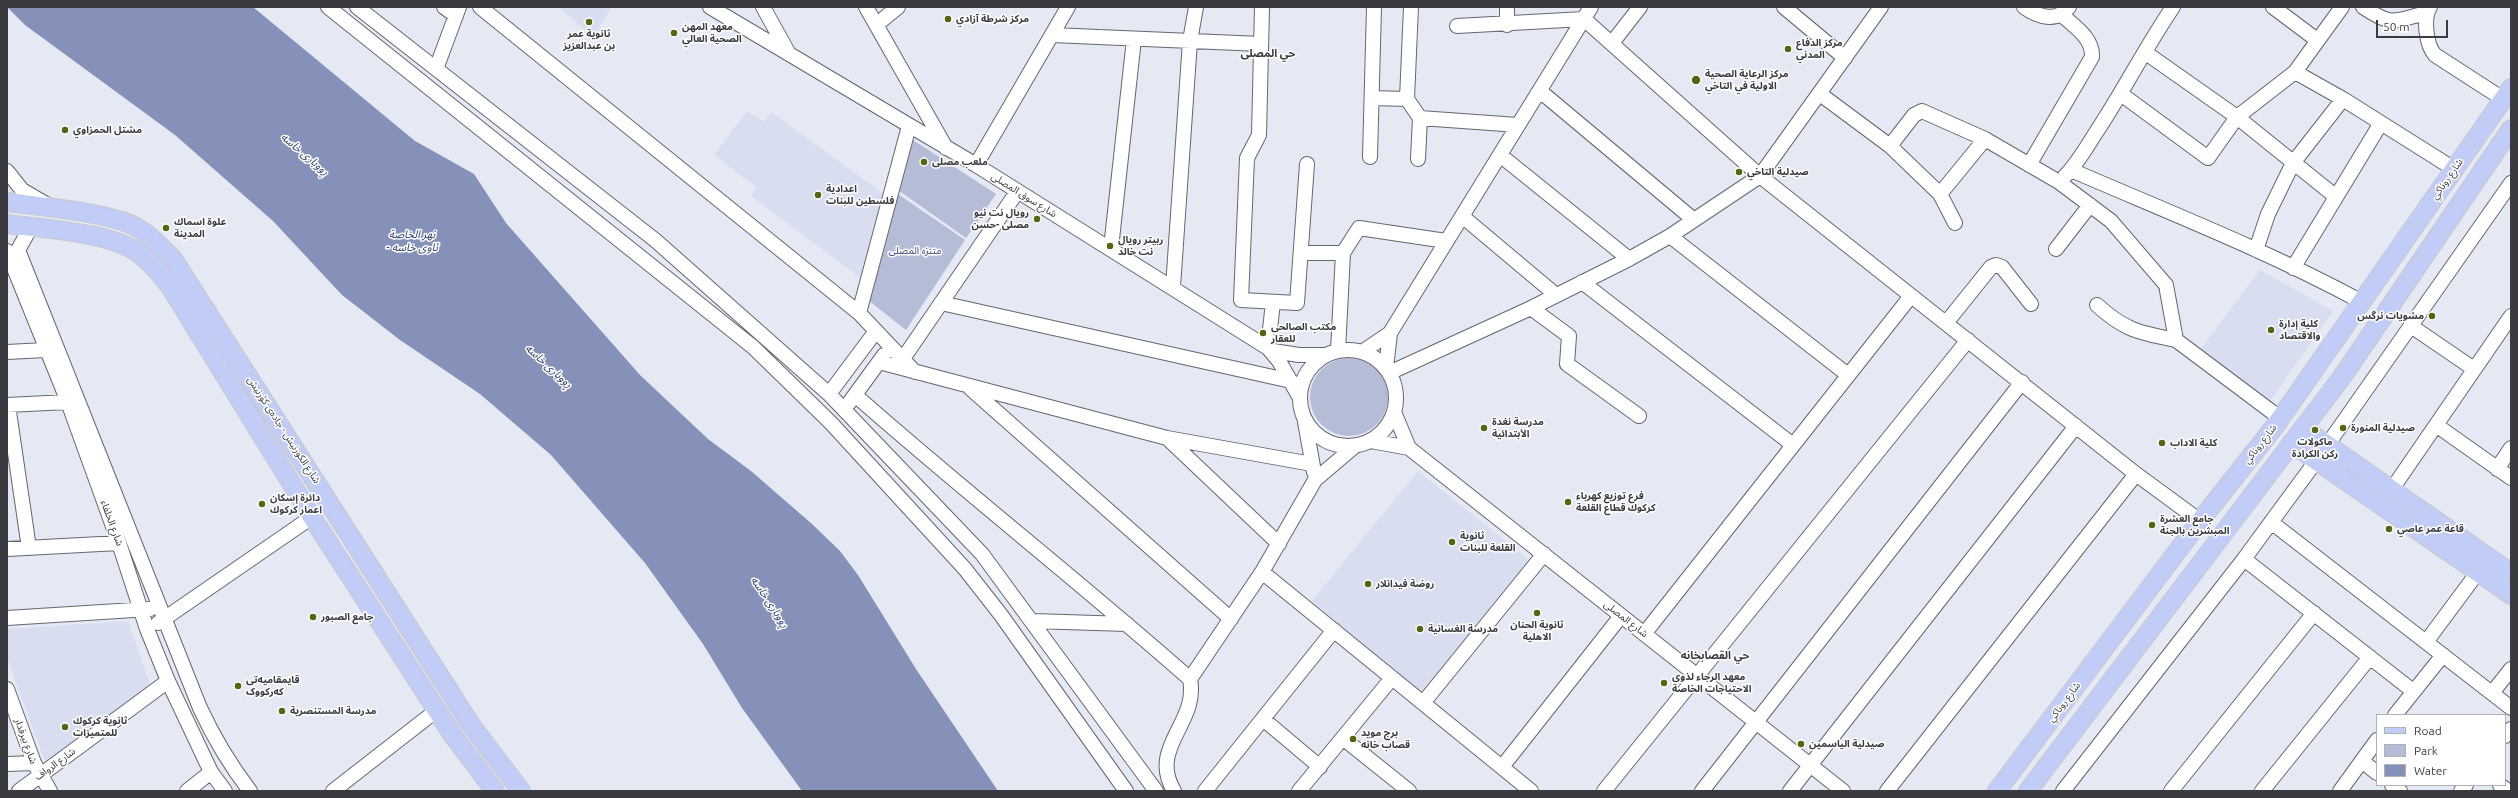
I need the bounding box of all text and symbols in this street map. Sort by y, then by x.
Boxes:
scale bar [2378,12,2450,38]
place label: مركز شرطة آزادي [956,13,1029,25]
marker: مركز شرطة آزادي [943,14,953,24]
marker: ثانوية عمر بن عبدالعزيز [584,17,594,27]
text: 50 m [2383,20,2410,33]
place label: معهد المهن الصحية العالي [682,21,742,44]
place label: ثانوية عمر بن عبدالعزيز [563,28,615,52]
marker: معهد المهن الصحية العالي [669,28,679,38]
place label: مركز الدفاع المدني [1796,37,1843,60]
marker: مركز الدفاع المدني [1783,44,1793,54]
district label: حي المصلى [1240,46,1296,60]
place label: مركز الرعاية الصحية الاولية في التاخي [1705,68,1788,92]
marker: مركز الرعاية الصحية الاولية في التاخي [1690,74,1702,86]
place label: مشتل الحمزاوي [73,124,142,136]
marker: مشتل الحمزاوي [60,125,70,135]
water label: ڕووباری خاسە [278,130,332,178]
place label: ملعب مصلى [932,156,988,168]
street label: شارع روناكي [2429,156,2465,202]
marker: ملعب مصلى [919,157,929,167]
place label: صيدلية التاخي [1747,166,1809,178]
marker: صيدلية التاخي [1734,167,1744,177]
street label: شارع سوق المصلى [989,170,1059,220]
place label: اعدادية فلسطين للبنات [826,183,894,206]
marker: اعدادية فلسطين للبنات [813,190,823,200]
place label: رويال نت نيو مصلى -حسن [972,207,1029,230]
marker: رويال نت نيو مصلى -حسن [1032,214,1042,224]
place label: علوة اسماك المدينة [174,216,226,240]
marker: علوة اسماك المدينة [161,223,171,233]
water label: نهر الخاصة - ئاوی خاسە [386,227,438,253]
place label: ربيتر رويال نت خالد [1118,234,1163,258]
marker: ربيتر رويال نت خالد [1105,241,1115,251]
park label: متنزه المصلى [889,245,941,257]
place label: مشويات نرگس [2357,310,2424,322]
marker: مشويات نرگس [2427,311,2437,321]
place label: كلية إدارة والاقتصاد [2279,318,2321,342]
place label: مكتب الصالحي للعقار [1271,321,1336,344]
marker: كلية إدارة والاقتصاد [2266,325,2276,335]
marker: مكتب الصالحي للعقار [1258,328,1268,338]
water label: ڕووباری خاسە [523,341,575,391]
street label: شارع الكورنيش - جادەی کۆرنیش [245,374,323,486]
place label: مدرسة نغدة الأبتدائية [1492,416,1544,440]
street label: شارع روناكي [2241,422,2279,466]
place label: صيدلية المنورة [2351,422,2415,434]
marker: مدرسة نغدة الأبتدائية [1479,423,1489,433]
marker: صيدلية المنورة [2338,423,2348,433]
marker: ماكولات ركن الكرادة [2310,425,2320,435]
place label: ماكولات ركن الكرادة [2292,436,2338,460]
place label: كلية الاداب [2170,437,2217,449]
marker: كلية الاداب [2157,438,2167,448]
place label: فرع توزيع كهرباء كركوك قطاع القلعة [1576,490,1656,514]
place label: دائرة إسكان اعمار كركوك [270,492,322,516]
marker: فرع توزيع كهرباء كركوك قطاع القلعة [1563,497,1573,507]
street label: شارع الخلفاء [98,498,126,548]
marker: دائرة إسكان اعمار كركوك [257,499,267,509]
place label: جامع العشرة المبشرين بالجنة [2160,513,2229,536]
marker: جامع العشرة المبشرين بالجنة [2147,520,2157,530]
place label: قاعة عمر عاصي [2397,523,2464,535]
marker: قاعة عمر عاصي [2384,524,2394,534]
place label: ثانوية القلعة للبنات [1460,530,1515,554]
marker: ثانوية القلعة للبنات [1447,537,1457,547]
water label: ڕووباری خاسە [748,574,792,630]
place label: روضة فيدانلار [1376,578,1434,590]
marker: روضة فيدانلار [1363,579,1373,589]
street label: شارع المصلى [1602,598,1650,640]
marker: ثانوية الحنان الاهلية [1532,608,1542,618]
place label: جامع الصبور [321,611,373,623]
marker: جامع الصبور [308,612,318,622]
place label: ثانوية الحنان الاهلية [1510,619,1564,642]
place label: مدرسة الغسانية [1428,623,1498,635]
marker: مدرسة الغسانية [1415,624,1425,634]
district label: حي القصابخانه [1681,648,1749,662]
place label: معهد الرجاء لذوي الاحتياجات الخاصة [1672,671,1751,694]
place label: قایمقامیەتی کەرکووک [246,674,300,698]
marker: معهد الرجاء لذوي الاحتياجات الخاصة [1659,678,1669,688]
street label: شارع روناكي [2045,680,2083,724]
marker: قایمقامیەتی کەرکووک [233,681,243,691]
place label: مدرسة المستنصرية [290,705,376,717]
marker: مدرسة المستنصرية [277,706,287,716]
legend [2376,714,2506,786]
place label: ثانوية كركوك للمتميزات [73,715,127,738]
street label: شارع بيرقدار [12,717,40,765]
marker: ثانوية كركوك للمتميزات [60,722,70,732]
text: Road [2414,724,2442,737]
place label: برج مويد قصاب خانه [1361,727,1410,750]
marker: برج مويد قصاب خانه [1348,734,1358,744]
place label: صيدلية الياسمين [1809,738,1884,750]
marker: صيدلية الياسمين [1796,739,1806,749]
text: Park [2414,744,2438,757]
street label: شارع الرواف [32,745,78,783]
text: Water [2414,764,2447,777]

